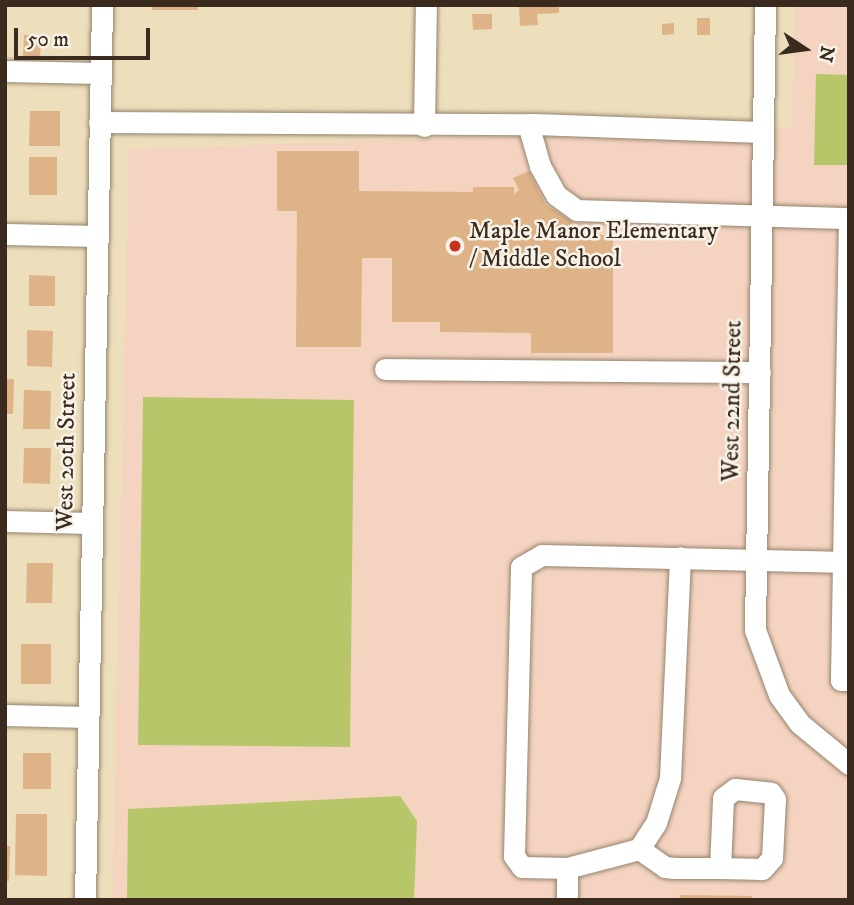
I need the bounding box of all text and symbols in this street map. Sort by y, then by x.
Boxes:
scale bar [18,14,154,58]
north arrow [770,14,840,84]
text: 50 m [27,27,69,53]
text: N [813,44,839,64]
place label: Maple Manor Elementary / Middle School [469,218,718,274]
marker: Maple Manor Elementary / Middle School [447,238,463,254]
street label: West 22nd Street [717,320,749,482]
street label: West 20th Street [51,373,83,531]

